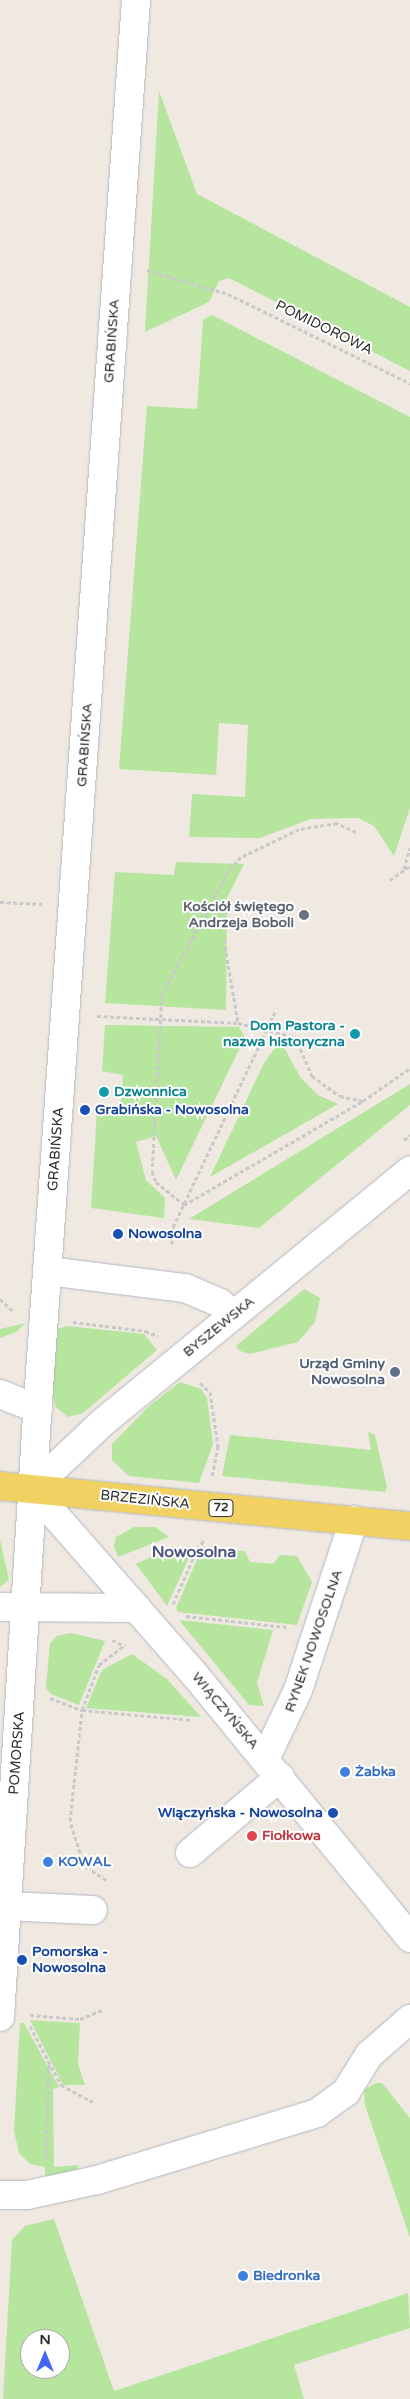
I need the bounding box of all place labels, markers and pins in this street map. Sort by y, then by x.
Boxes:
place label: Kościół świętego Andrzeja Boboli [183,899,294,932]
marker: Kościół świętego Andrzeja Boboli [298,909,310,921]
place label: Dom Pastora - nazwa historyczna [223,1018,345,1050]
marker: Dom Pastora - nazwa historyczna [349,1028,361,1040]
place label: Dzwonnica [114,1084,187,1100]
marker: Dzwonnica [98,1086,110,1098]
place label: Grabińska - Nowosolna [95,1102,249,1118]
marker: Grabińska - Nowosolna [79,1104,91,1116]
place label: Nowosolna [128,1226,202,1242]
marker: Nowosolna [112,1228,124,1240]
place label: Urząd Gminy Nowosolna [299,1356,385,1388]
marker: Urząd Gminy Nowosolna [389,1366,401,1378]
place label: Żabka [355,1764,396,1780]
marker: Żabka [339,1766,351,1778]
place label: Wiączyńska - Nowosolna [158,1805,323,1821]
marker: Wiączyńska - Nowosolna [327,1807,339,1819]
place label: Fiołkowa [262,1828,321,1844]
marker: Fiołkowa [246,1830,258,1842]
place label: KOWAL [58,1854,111,1870]
marker: KOWAL [42,1856,54,1868]
place label: Pomorska - Nowosolna [32,1944,108,1976]
marker: Pomorska - Nowosolna [16,1954,28,1966]
place label: Biedronka [253,2268,320,2284]
marker: Biedronka [237,2270,249,2282]

